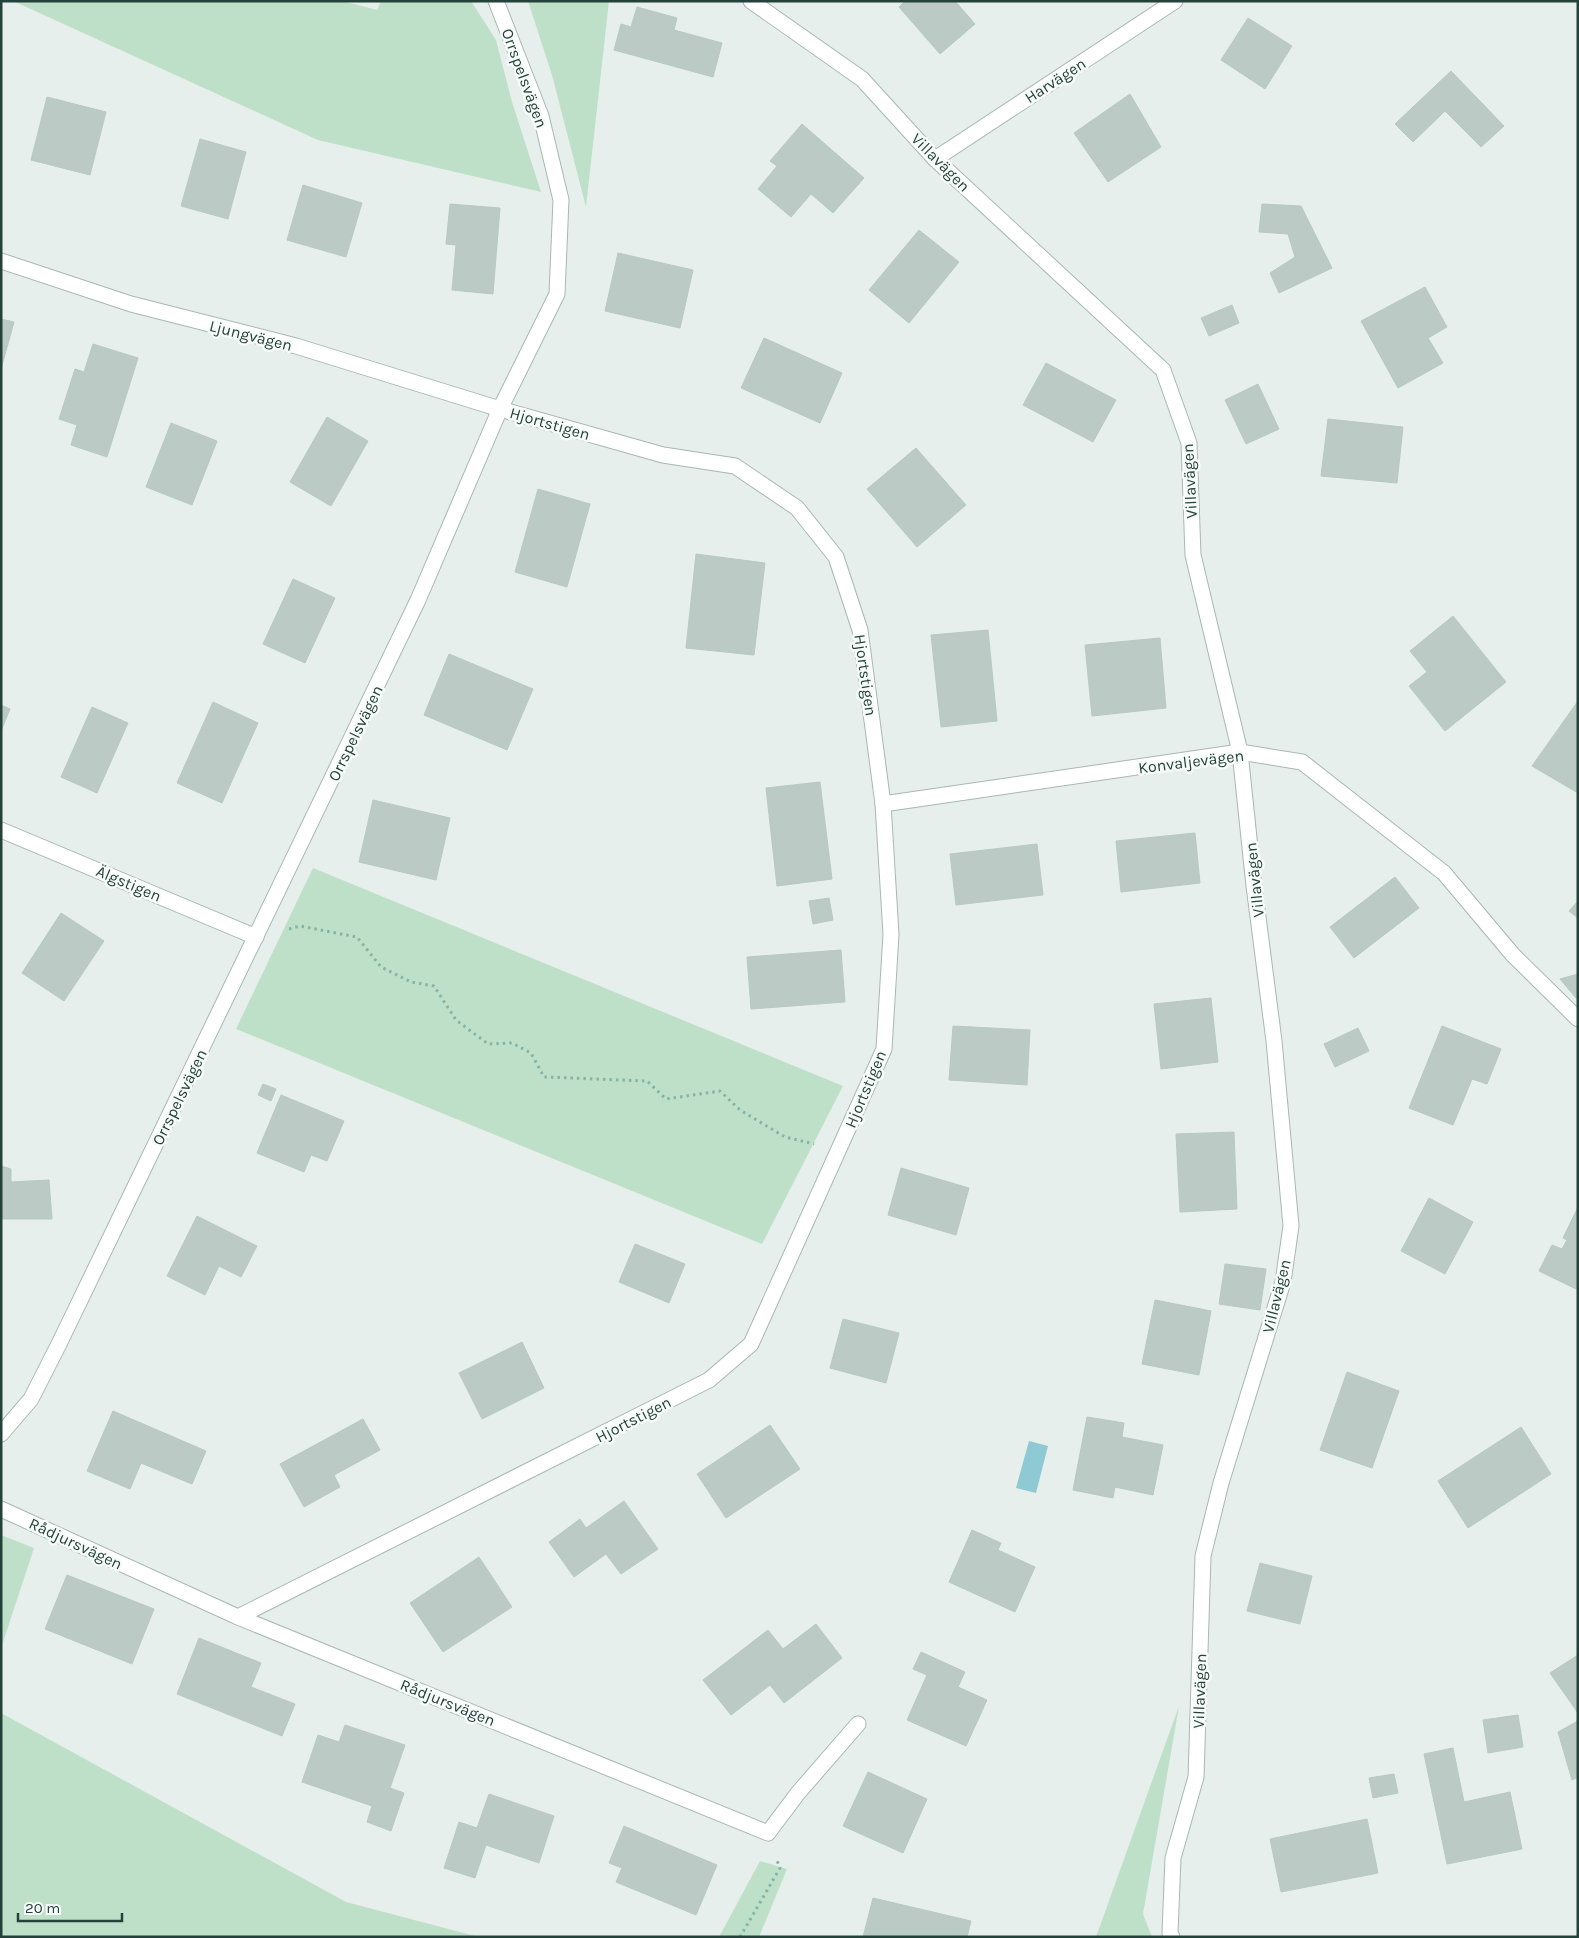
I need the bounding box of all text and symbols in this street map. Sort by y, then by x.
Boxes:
street label: Orrspelsvägen [498,26,551,131]
street label: Harvägen [1021,54,1089,107]
street label: Villavägen [907,129,974,196]
street label: Ljungvägen [208,316,294,355]
street label: Hjortstigen [508,403,592,444]
street label: Villavägen [1178,443,1201,519]
street label: Hjortstigen [850,633,881,717]
street label: Orrspelsvägen [324,682,387,784]
street label: Konvaljevägen [1137,746,1245,777]
street label: Villavägen [1241,842,1268,918]
street label: Älgstigen [93,861,164,906]
street label: Orrspelsvägen [148,1046,211,1148]
street label: Hjortstigen [841,1048,890,1131]
street label: Villavägen [1258,1257,1295,1335]
street label: Hjortstigen [592,1392,674,1447]
street label: Rådjursvägen [26,1514,125,1573]
street label: Villavägen [1189,1653,1210,1729]
street label: Rådjursvägen [398,1675,498,1730]
scale bar [18,1890,121,1922]
text: 20 m [25,1899,60,1917]

